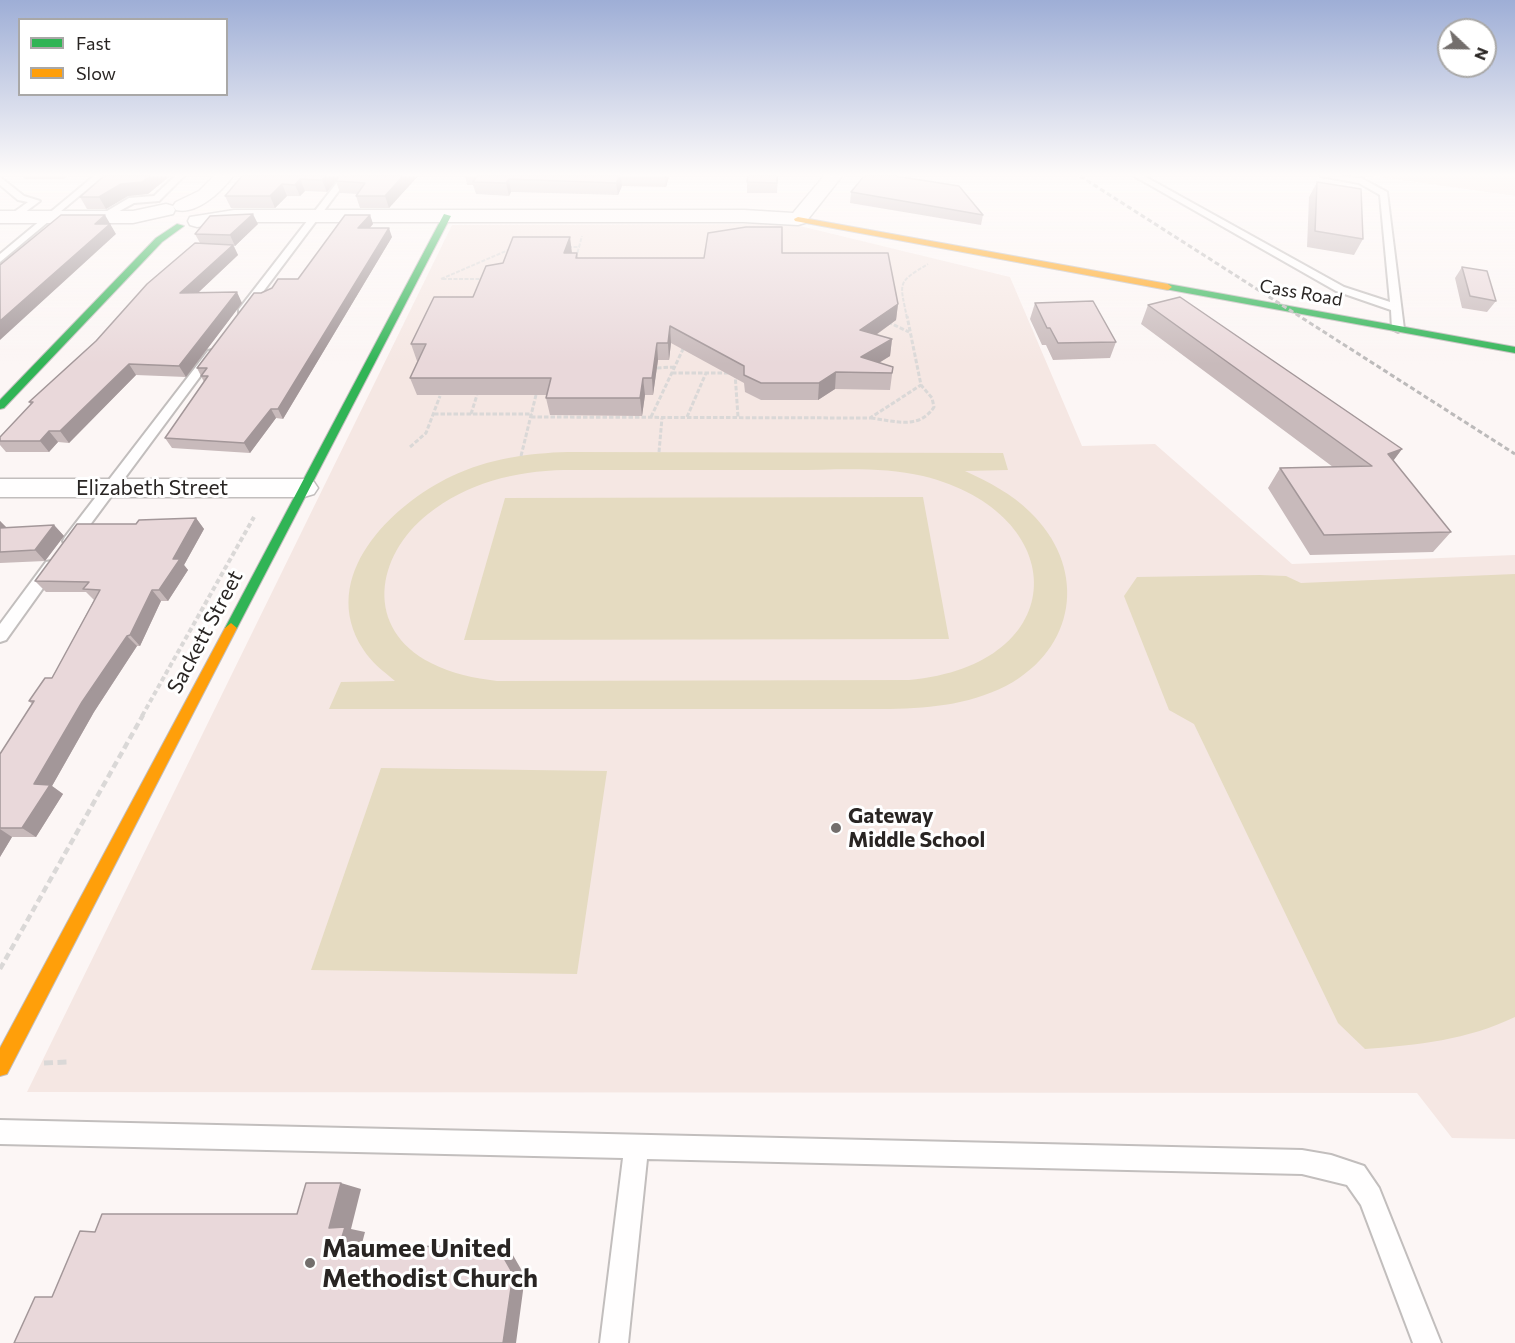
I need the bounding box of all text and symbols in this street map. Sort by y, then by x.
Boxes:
legend [18,18,228,96]
north arrow [1437,18,1497,78]
text: Fast [76,32,111,54]
text: N [1471,45,1493,63]
text: Slow [76,62,116,84]
street label: Cass Road [1258,275,1344,311]
street label: Elizabeth Street [76,475,228,501]
street label: Sackett Street [162,566,248,698]
place label: Gateway Middle School [848,803,985,853]
marker: Gateway Middle School [829,821,843,835]
place label: Maumee United Methodist Church [322,1232,538,1294]
marker: Maumee United Methodist Church [303,1256,317,1270]

